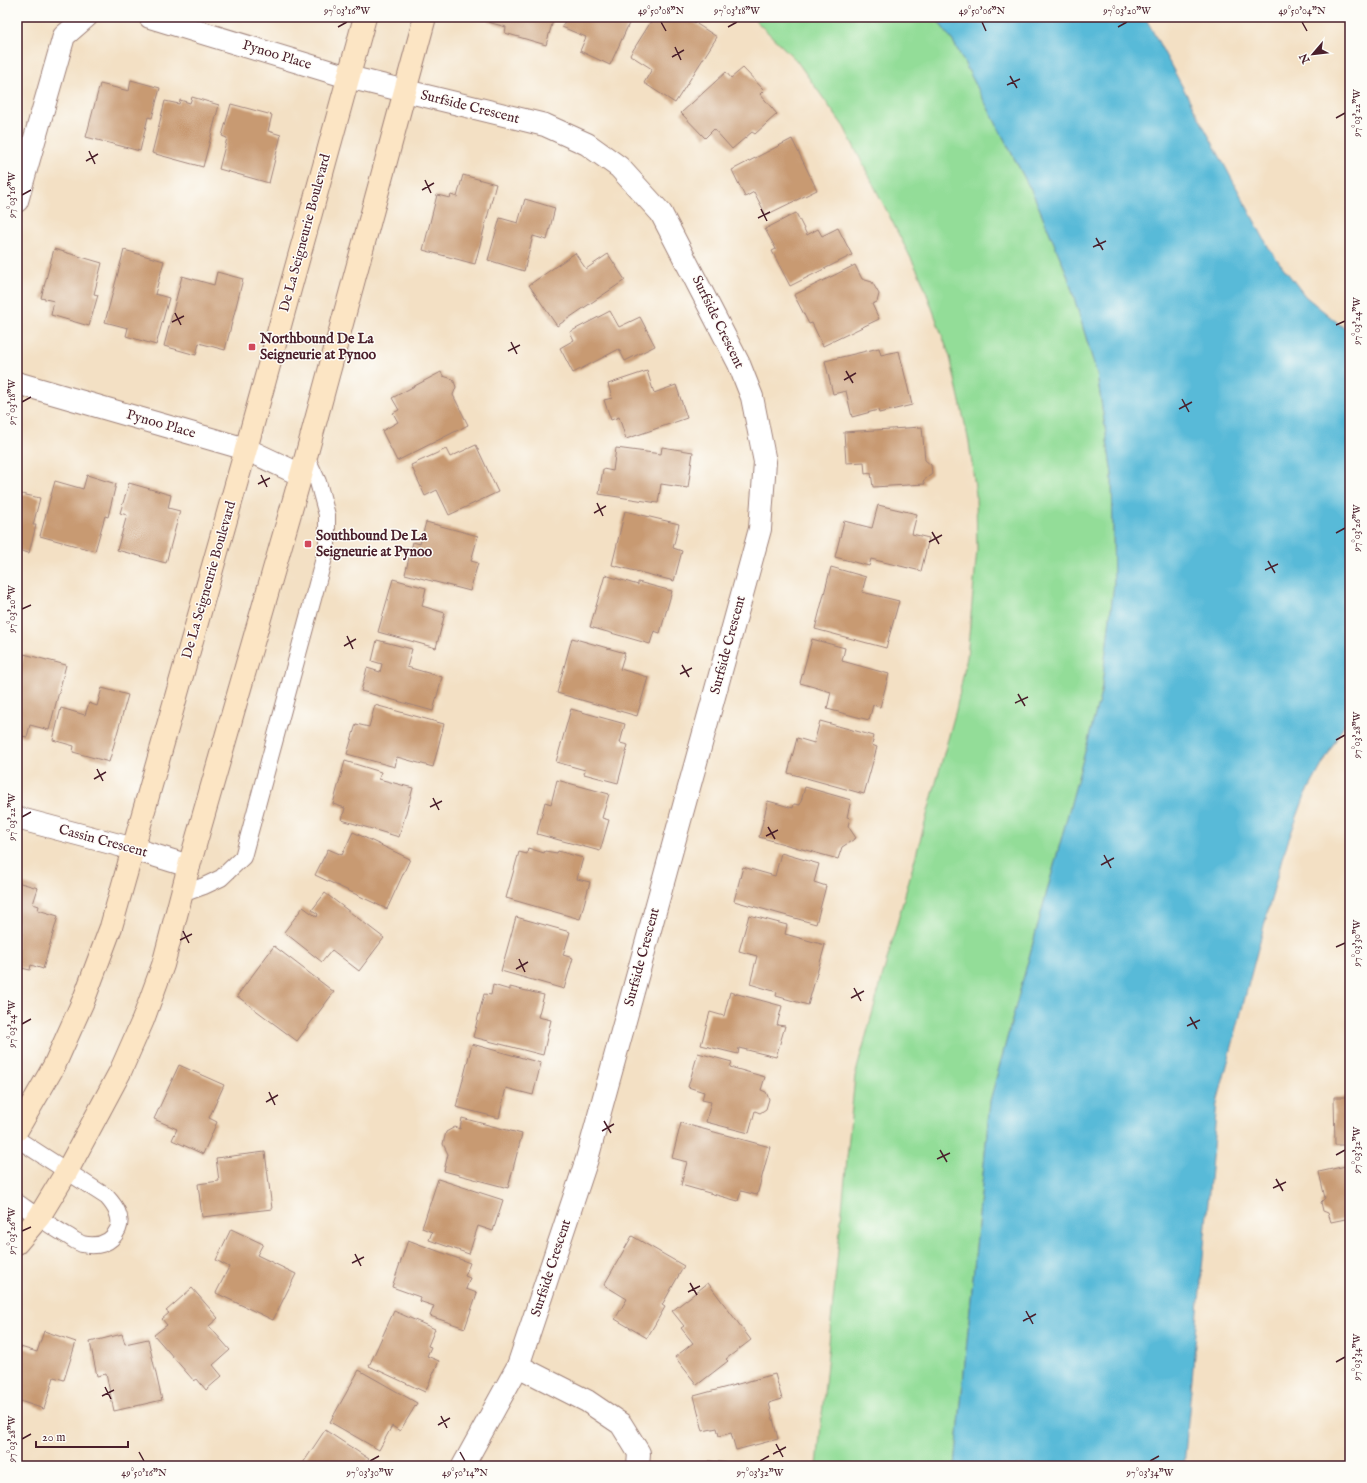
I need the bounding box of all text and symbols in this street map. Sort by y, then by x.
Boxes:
text: 97°03'16"W [323,5,370,18]
text: 49°50'08"N [638,5,684,18]
text: 97°03'18"W [713,5,760,18]
text: 49°50'06"N [959,5,1006,18]
text: 97°03'20"W [1102,5,1151,18]
text: 49°50'04"N [1278,5,1326,18]
north arrow [1293,34,1333,74]
street label: Pynoo Place [240,36,314,74]
text: N [1296,50,1314,67]
street label: Surfside Crescent [419,86,522,128]
text: 97°03'22"W [1351,89,1364,138]
street label: De La Seigneurie Boulevard [275,151,335,314]
text: 97°03'16"W [6,172,19,219]
street label: Surfside Crescent [688,273,748,372]
text: 97°03'24"W [1351,297,1364,346]
place label: Northbound De La Seigneurie at Pynoo [259,330,376,364]
marker: Northbound De La Seigneurie at Pynoo [247,342,257,352]
text: 97°03'18"W [6,379,19,426]
street label: Pynoo Place [124,406,198,443]
street label: De La Seigneurie Boulevard [178,499,240,661]
text: 97°03'26"W [1351,504,1364,553]
place label: Southbound De La Seigneurie at Pynoo [316,527,432,561]
marker: Southbound De La Seigneurie at Pynoo [303,539,313,549]
text: 97°03'20"W [6,585,19,634]
street label: Surfside Crescent [706,594,750,696]
text: 97°03'28"W [1351,711,1364,759]
text: 97°03'22"W [6,793,19,842]
street label: Cassin Crescent [57,820,150,862]
street label: Surfside Crescent [620,906,664,1008]
text: 97°03'30"W [1351,919,1364,967]
text: 97°03'24"W [6,1000,19,1049]
text: 97°03'32"W [1351,1126,1364,1174]
text: 97°03'26"W [6,1207,19,1256]
street label: Surfside Crescent [527,1217,575,1319]
text: 97°03'34"W [1351,1333,1364,1381]
text: 97°03'28"W [6,1415,19,1463]
scale bar [36,1423,128,1449]
text: 20 m [42,1430,65,1445]
text: 49°50'16"N [121,1467,167,1480]
text: 97°03'30"W [346,1467,394,1480]
text: 49°50'14"N [442,1467,488,1480]
text: 97°03'32"W [736,1467,784,1480]
text: 97°03'34"W [1126,1467,1174,1480]

